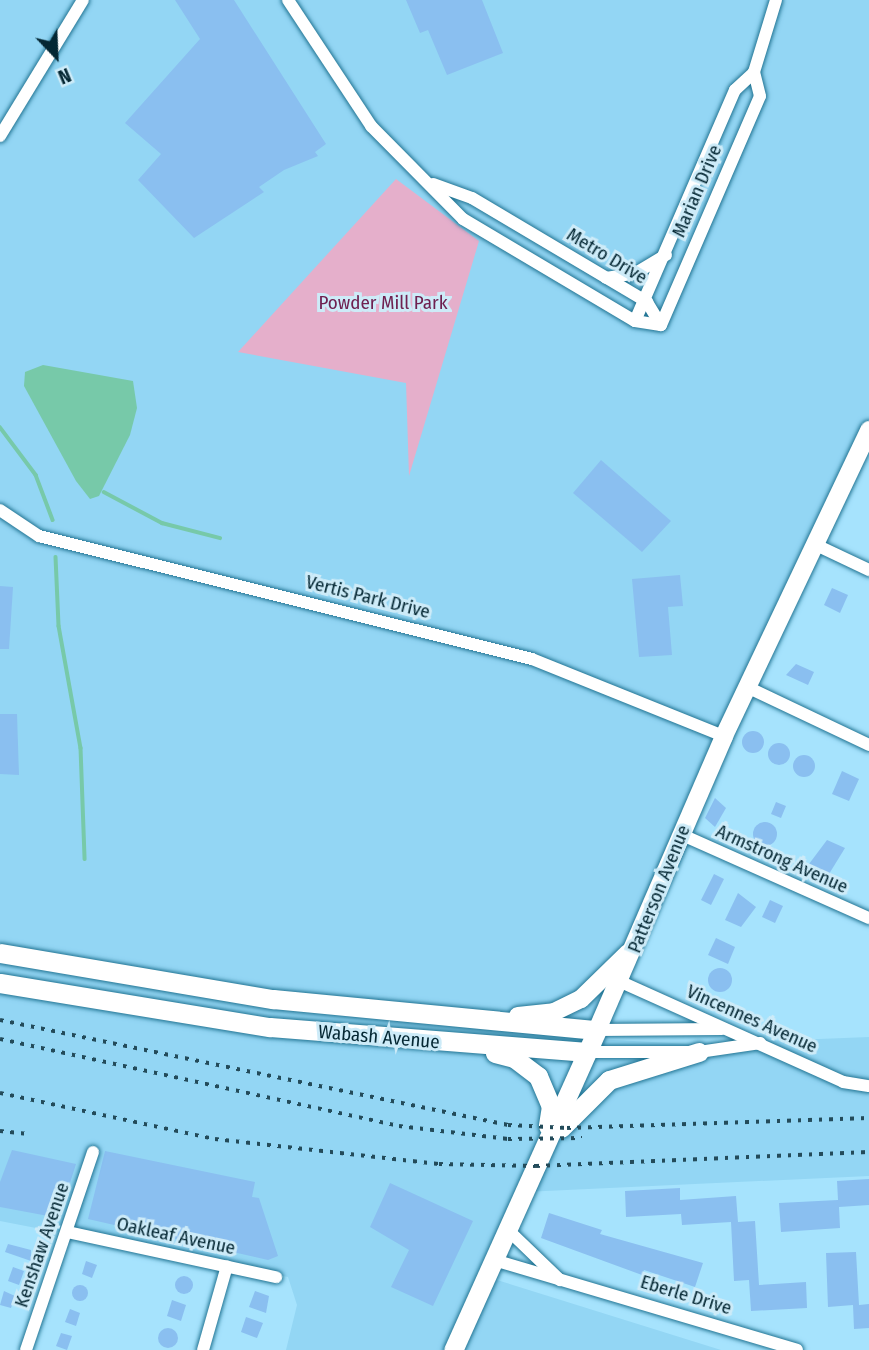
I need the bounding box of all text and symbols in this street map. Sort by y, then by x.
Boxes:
north arrow [21,21,91,91]
text: N [55,63,74,89]
street label: Marian Drive [667,141,727,241]
street label: Metro Drive [563,223,651,289]
park label: Powder Mill Park [318,292,448,314]
street label: Vertis Park Drive [304,571,432,623]
street label: Armstrong Avenue [712,820,852,898]
street label: Patterson Avenue [623,822,695,956]
street label: Vincennes Avenue [683,980,821,1058]
street label: Wabash Avenue [317,1020,441,1054]
street label: Kenshaw Avenue [10,1180,74,1310]
street label: Oakleaf Avenue [115,1212,237,1260]
street label: Eberle Drive [638,1270,734,1320]

